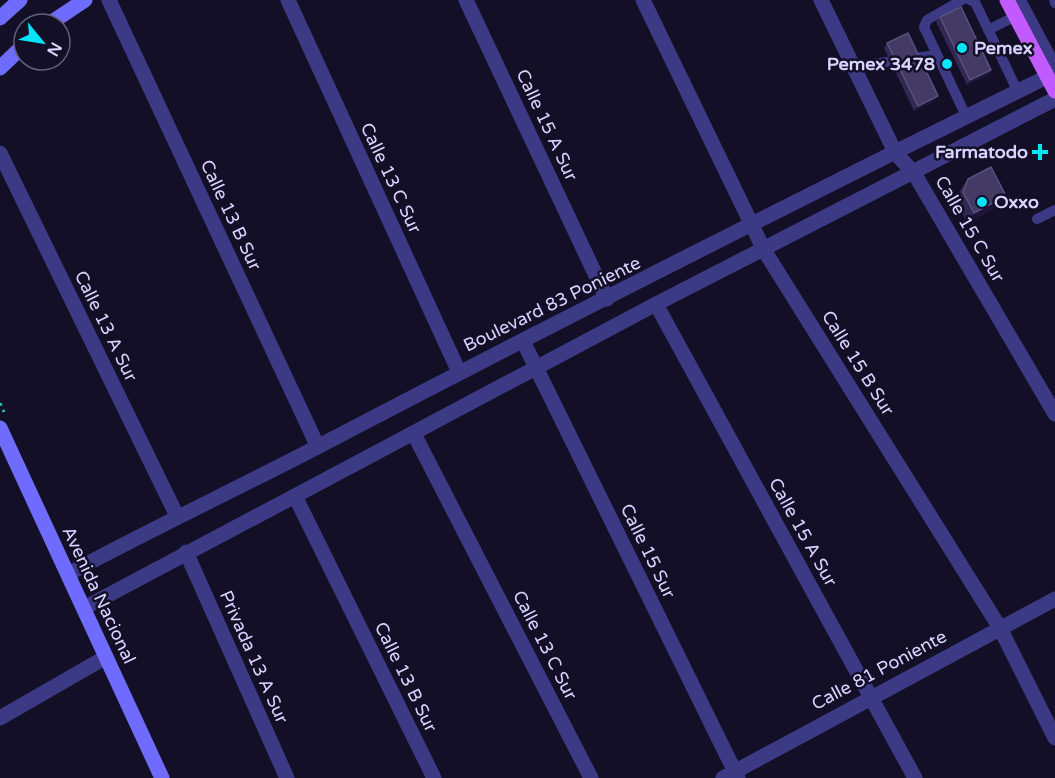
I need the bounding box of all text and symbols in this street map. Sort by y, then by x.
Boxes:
north arrow [12,12,72,72]
place label: Pemex [974,37,1033,59]
text: N [42,38,66,60]
marker: Pemex [955,41,969,55]
place label: Pemex 3478 [827,53,935,75]
marker: Pemex 3478 [940,57,954,71]
street label: Calle 15 A Sur [512,66,583,184]
street label: Calle 13 C Sur [356,119,426,237]
place label: Farmatodo [935,141,1028,163]
marker: Farmatodo [1033,145,1047,159]
street label: Calle 13 B Sur [196,156,266,274]
street label: Calle 15 C Sur [931,172,1010,286]
place label: Oxxo [994,191,1039,213]
marker: Oxxo [975,195,989,209]
street label: Boulevard 83 Poniente [460,251,644,357]
street label: Calle 13 A Sur [70,267,142,385]
street label: Calle 15 B Sur [817,306,899,420]
street label: Calle 15 A Sur [764,474,842,590]
street label: Calle 15 Sur [616,500,680,602]
street label: Avenida Nacional [58,523,140,667]
street label: Privada 13 A Sur [215,587,293,727]
street label: Calle 13 C Sur [508,587,582,703]
street label: Calle 13 B Sur [370,618,442,736]
street label: Calle 81 Poniente [808,625,950,715]

